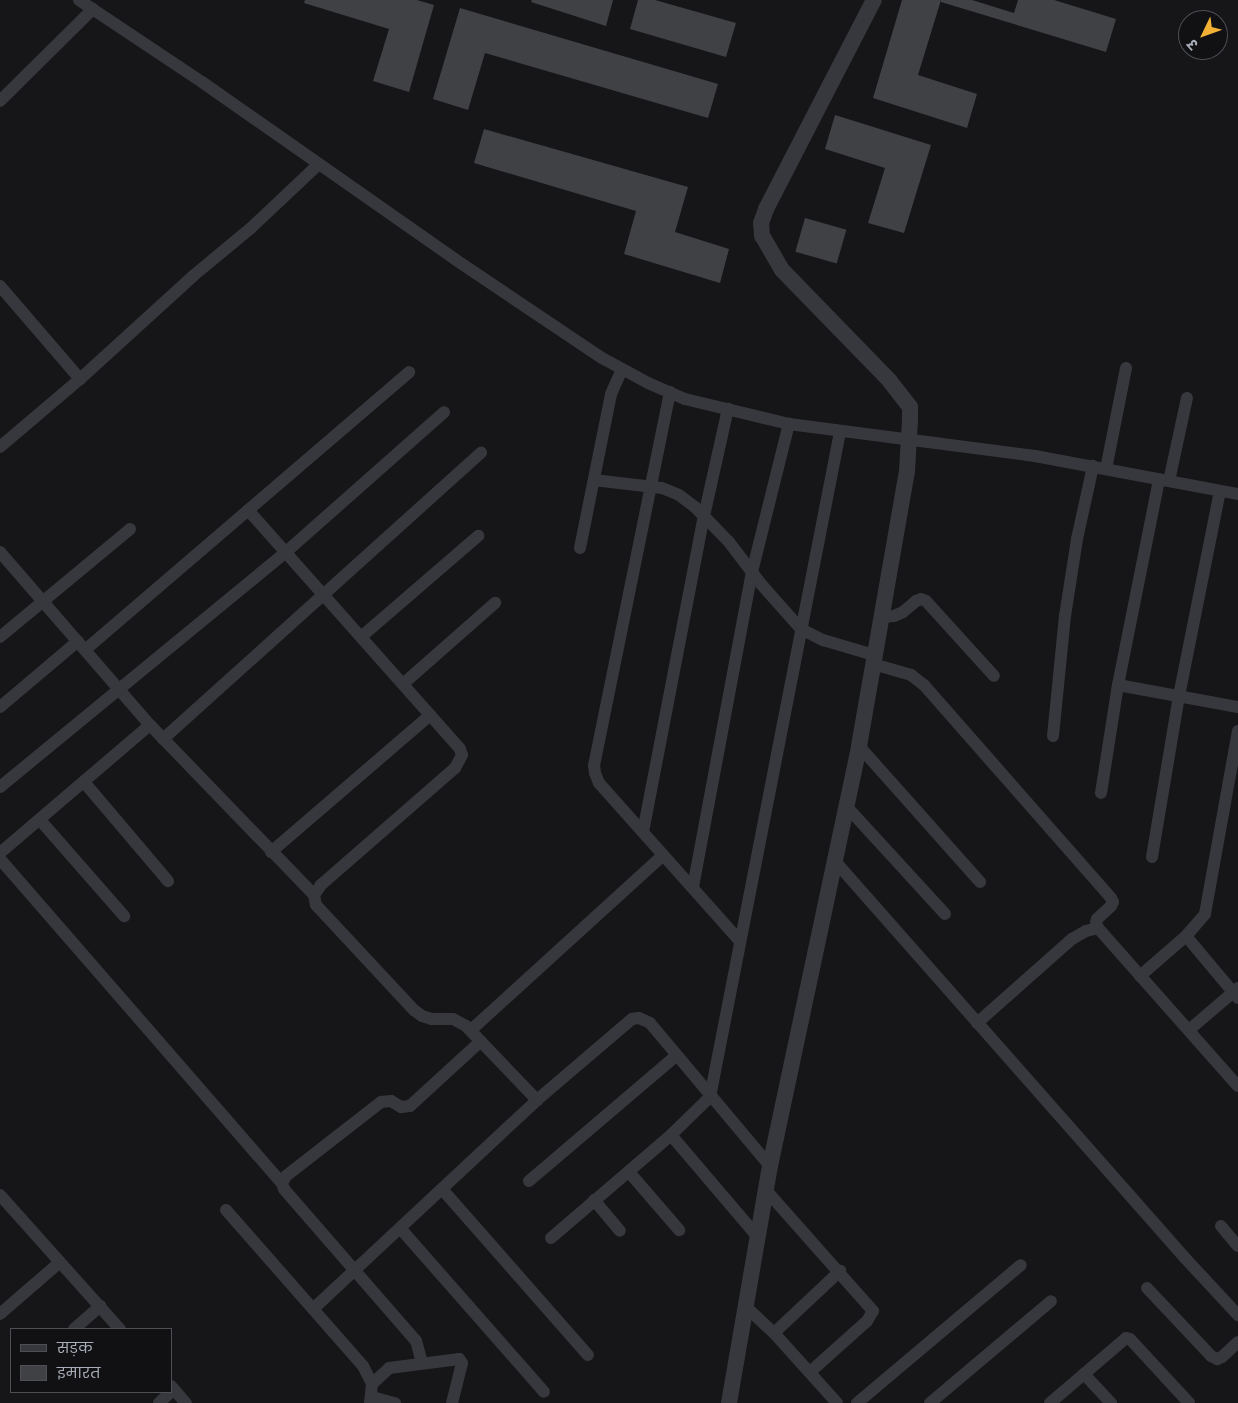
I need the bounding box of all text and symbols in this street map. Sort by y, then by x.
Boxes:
north arrow [1178,10,1228,60]
text: उ [1183,35,1203,54]
legend [10,1328,172,1393]
text: सड़क [57,1337,93,1358]
text: इमारत [57,1362,100,1383]

